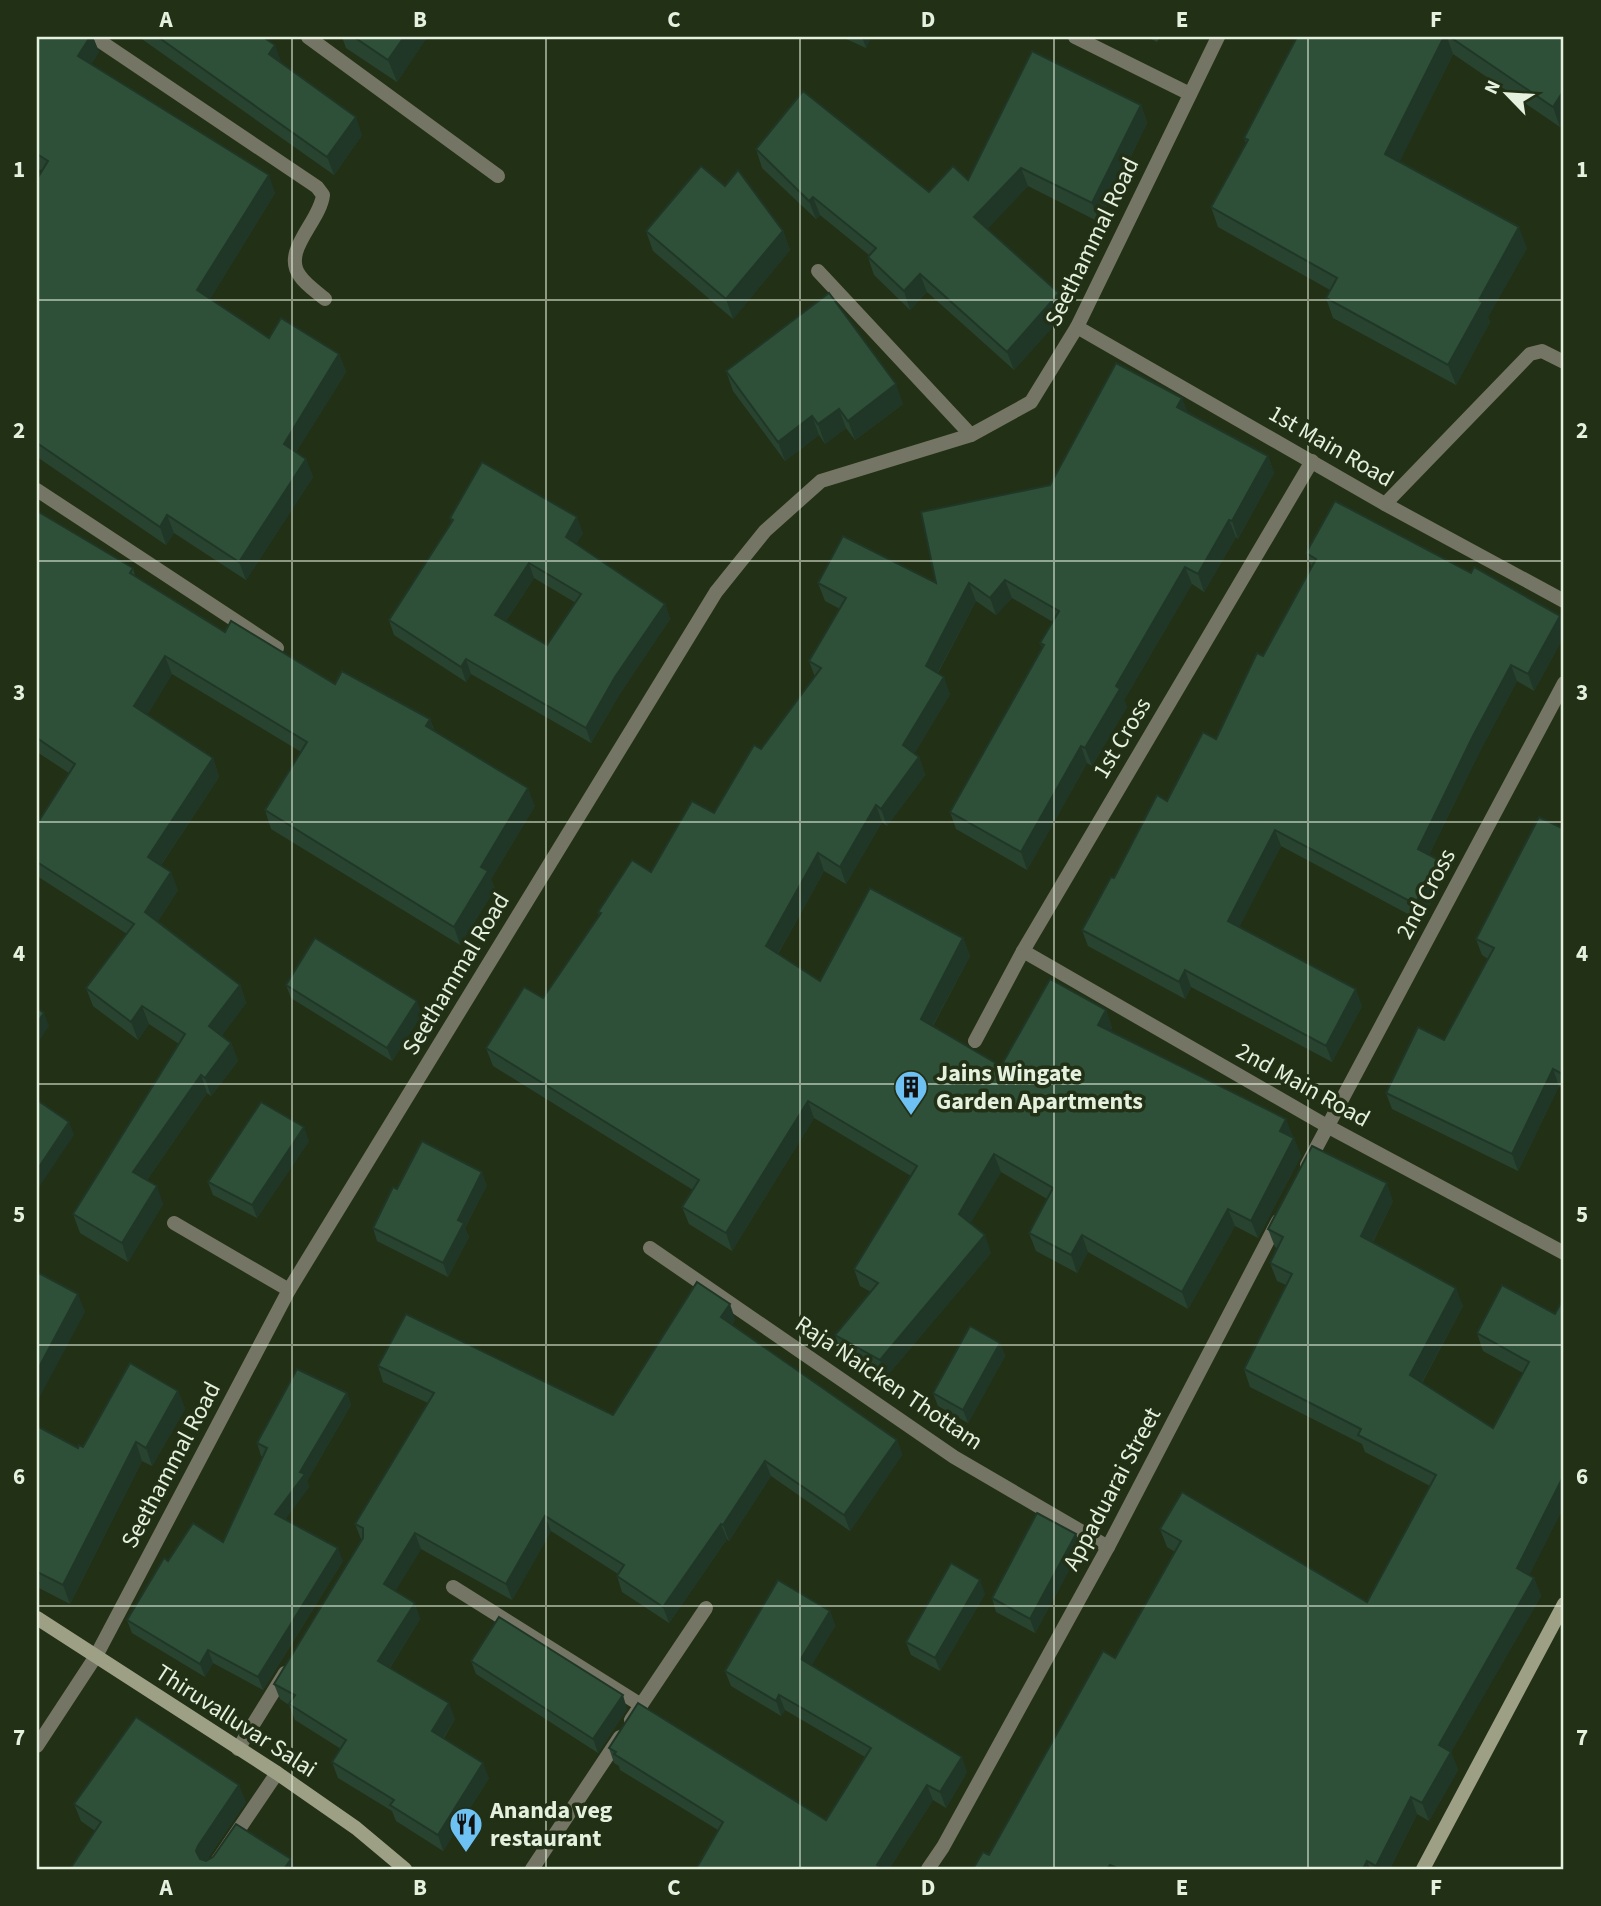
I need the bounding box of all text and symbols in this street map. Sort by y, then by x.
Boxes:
text: A [158,3,173,36]
text: B [413,3,427,36]
text: C [667,3,681,36]
text: D [921,3,935,36]
text: E [1176,3,1188,36]
text: F [1430,3,1442,36]
north arrow [1472,60,1542,130]
text: N [1478,76,1508,99]
street label: Seethammal Road [1036,152,1148,332]
text: 1 [13,153,25,186]
text: 1 [1576,153,1588,186]
street label: 1st Main Road [1262,396,1400,496]
text: 2 [13,414,25,447]
text: 2 [1576,414,1588,447]
text: 3 [13,676,25,709]
text: 3 [1576,676,1588,709]
street label: 1st Cross [1084,691,1160,785]
street label: 2nd Cross [1388,842,1464,946]
street label: Seethammal Road [394,886,518,1062]
text: 4 [13,937,25,970]
text: 4 [1576,937,1588,970]
street label: 2nd Main Road [1230,1034,1376,1136]
place label: Jains Wingate Garden Apartments [936,1056,1143,1119]
building icon: Jains Wingate Garden Apartments [892,1068,930,1117]
text: 5 [13,1198,25,1231]
text: 5 [1576,1198,1588,1231]
street label: Raja Naicken Thottam [788,1307,990,1459]
street label: Seethammal Road [112,1376,230,1554]
street label: Appaduarai Street [1054,1401,1170,1577]
text: 6 [13,1460,25,1493]
text: 6 [1576,1460,1588,1493]
street label: Thiruvalluvar Salai [148,1656,324,1786]
text: 7 [13,1721,25,1754]
text: 7 [1576,1721,1588,1754]
place label: Ananda veg restaurant [489,1793,613,1856]
restaurant icon: Ananda veg restaurant [447,1805,485,1854]
text: A [158,1871,173,1904]
text: B [413,1871,427,1904]
text: C [667,1871,681,1904]
text: D [921,1871,935,1904]
text: E [1176,1871,1188,1904]
text: F [1430,1871,1442,1904]

